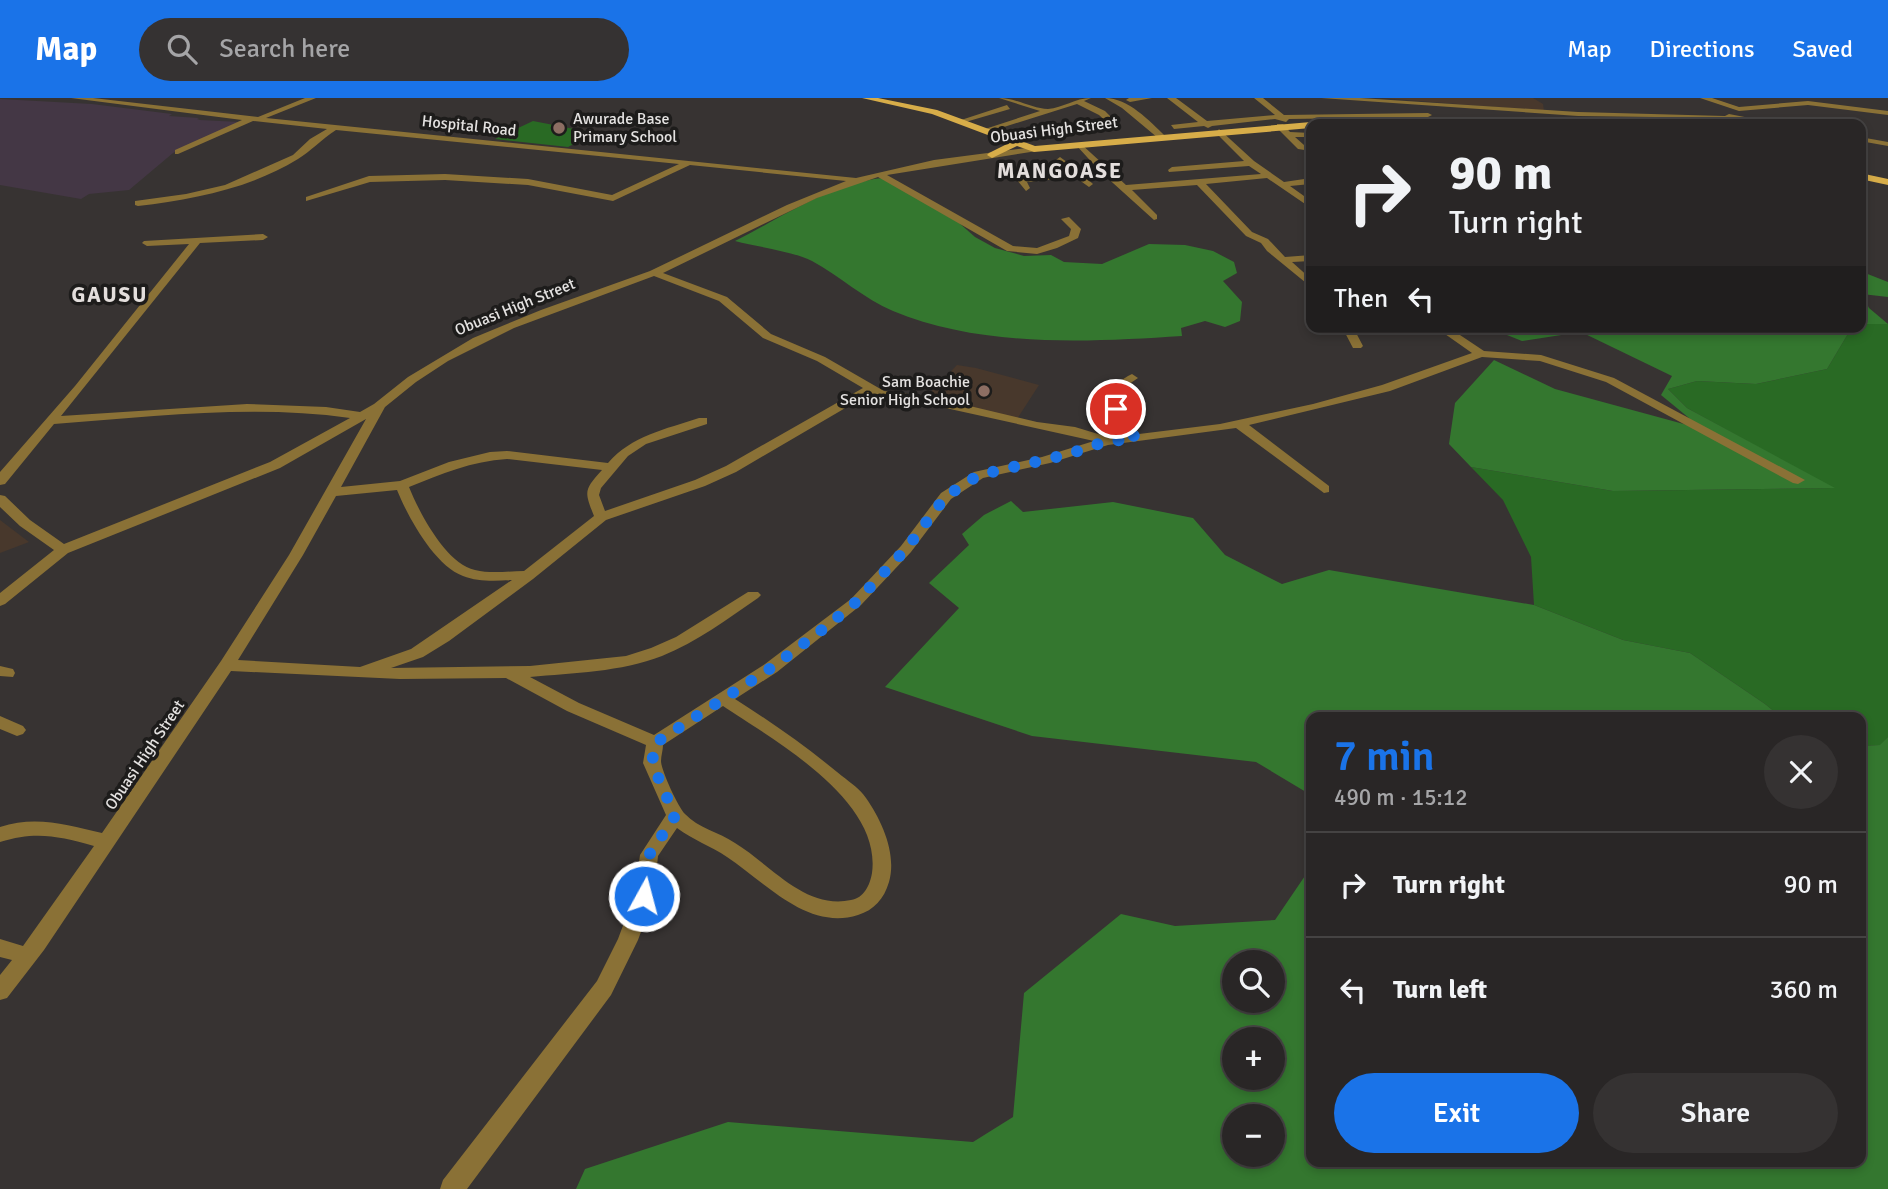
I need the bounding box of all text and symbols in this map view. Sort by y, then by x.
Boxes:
search box [139,18,629,81]
text: Map [35,29,97,70]
icon: search [163,30,201,68]
text: Search here [219,33,350,65]
text: Map [1567,34,1612,64]
text: Directions [1650,34,1755,64]
text: Saved [1793,34,1853,64]
place label: Awurade Base Primary School [573,109,677,147]
street label: Hospital Road [421,111,517,141]
street label: Obuasi High Street [989,112,1119,148]
marker: Awurade Base Primary School [551,120,567,136]
text: 90 m [1449,143,1552,203]
icon: right [1334,147,1425,238]
district label: MANGOASE [997,158,1123,184]
text: Turn right [1449,203,1582,242]
street label: Obuasi High Street [452,274,579,340]
icon: left [1402,280,1440,318]
district label: GAUSU [72,282,148,308]
text: Then [1334,283,1388,315]
place label: Sam Boachie Senior High School [840,372,970,410]
pin [1086,379,1146,439]
marker: Sam Boachie Senior High School [976,383,992,399]
icon: arrive [1097,390,1135,428]
street label: Obuasi High Street [101,696,189,814]
text: 7 min [1334,731,1435,782]
button: close [1764,735,1838,809]
text: 490 m · 15:12 [1334,783,1468,812]
position arrow [607,859,681,933]
icon: right [1334,866,1372,904]
text: Turn right [1393,869,1505,901]
text: 90 m [1783,869,1838,901]
map controls [1222,950,1285,1167]
button: search [1222,950,1285,1013]
icon: left [1334,971,1372,1009]
text: Turn left [1393,974,1487,1006]
text: 360 m [1769,974,1838,1006]
button: + [1222,1027,1285,1090]
button: Exit [1334,1073,1579,1153]
button: Share [1593,1073,1838,1153]
button: − [1222,1104,1285,1167]

